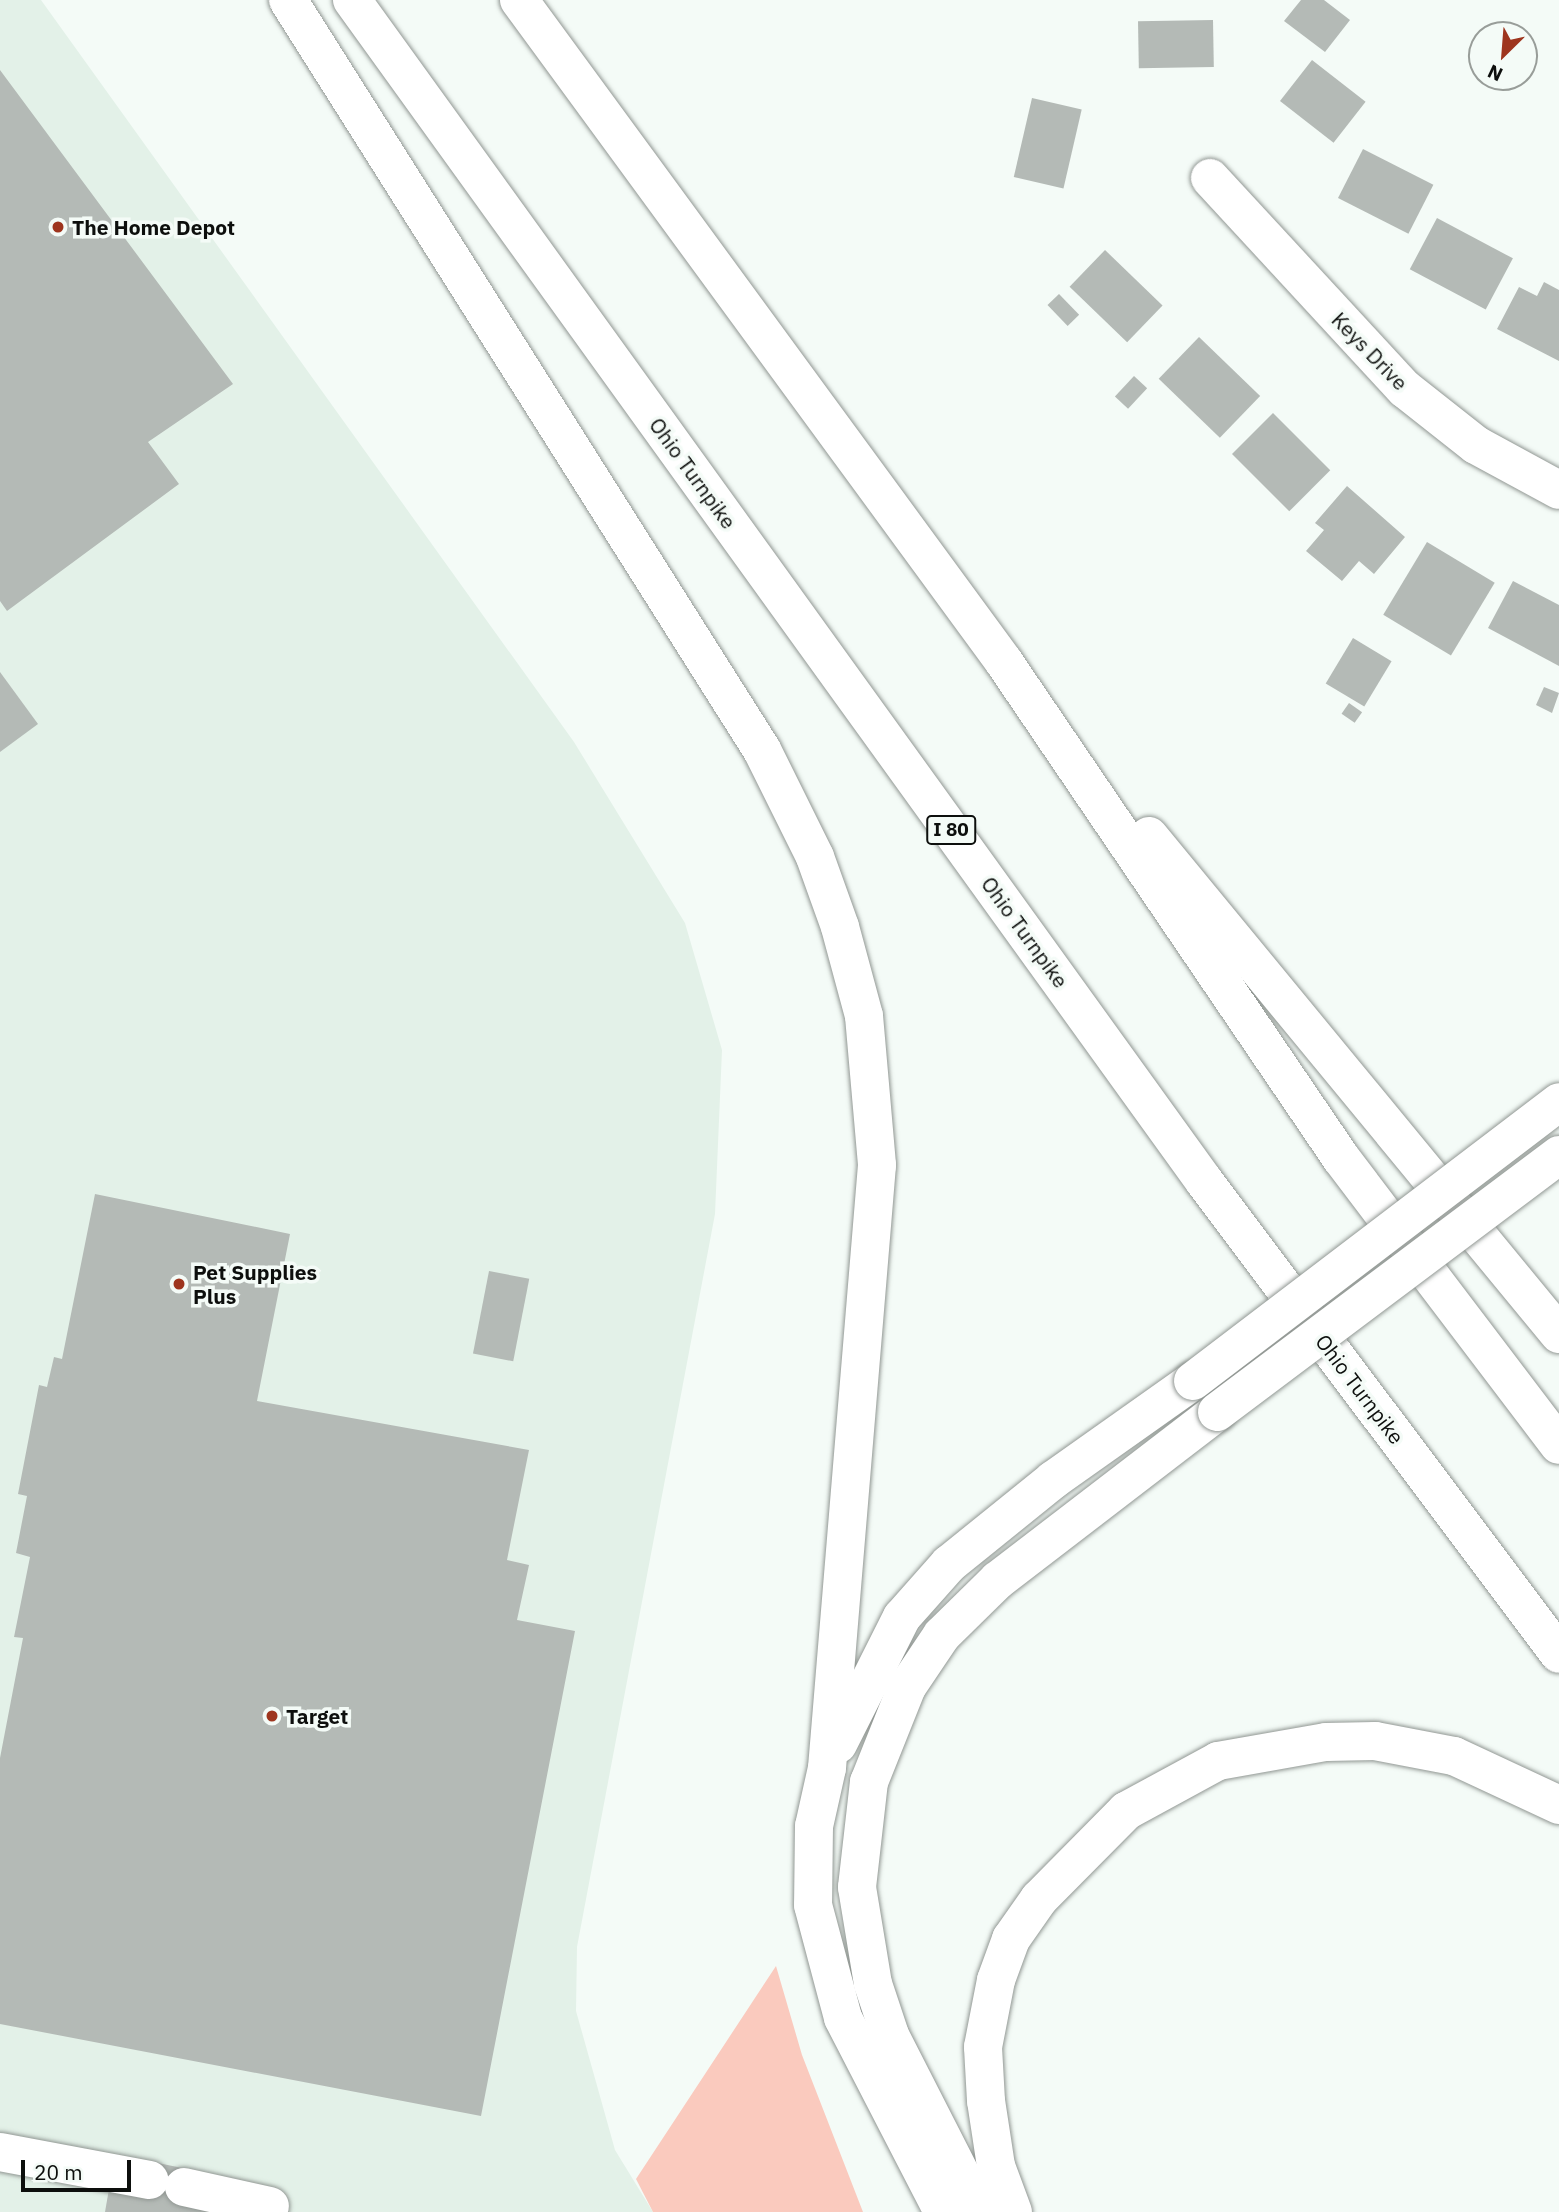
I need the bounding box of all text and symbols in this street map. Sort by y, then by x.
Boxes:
north arrow [1468,21,1538,91]
text: N [1484,59,1506,87]
place label: The Home Depot [72,214,235,240]
marker: The Home Depot [50,219,66,235]
street label: Keys Drive [1327,307,1413,395]
street label: Ohio Turnpike [644,413,742,533]
road number: I 80 [925,814,977,846]
street label: Ohio Turnpike [976,872,1074,992]
place label: Pet Supplies Plus [193,1259,317,1309]
marker: Pet Supplies Plus [171,1276,187,1292]
street label: Ohio Turnpike [1311,1329,1409,1449]
place label: Target [286,1703,348,1729]
marker: Target [264,1708,280,1724]
scale bar [24,2146,135,2190]
text: 20 m [34,2158,83,2186]

